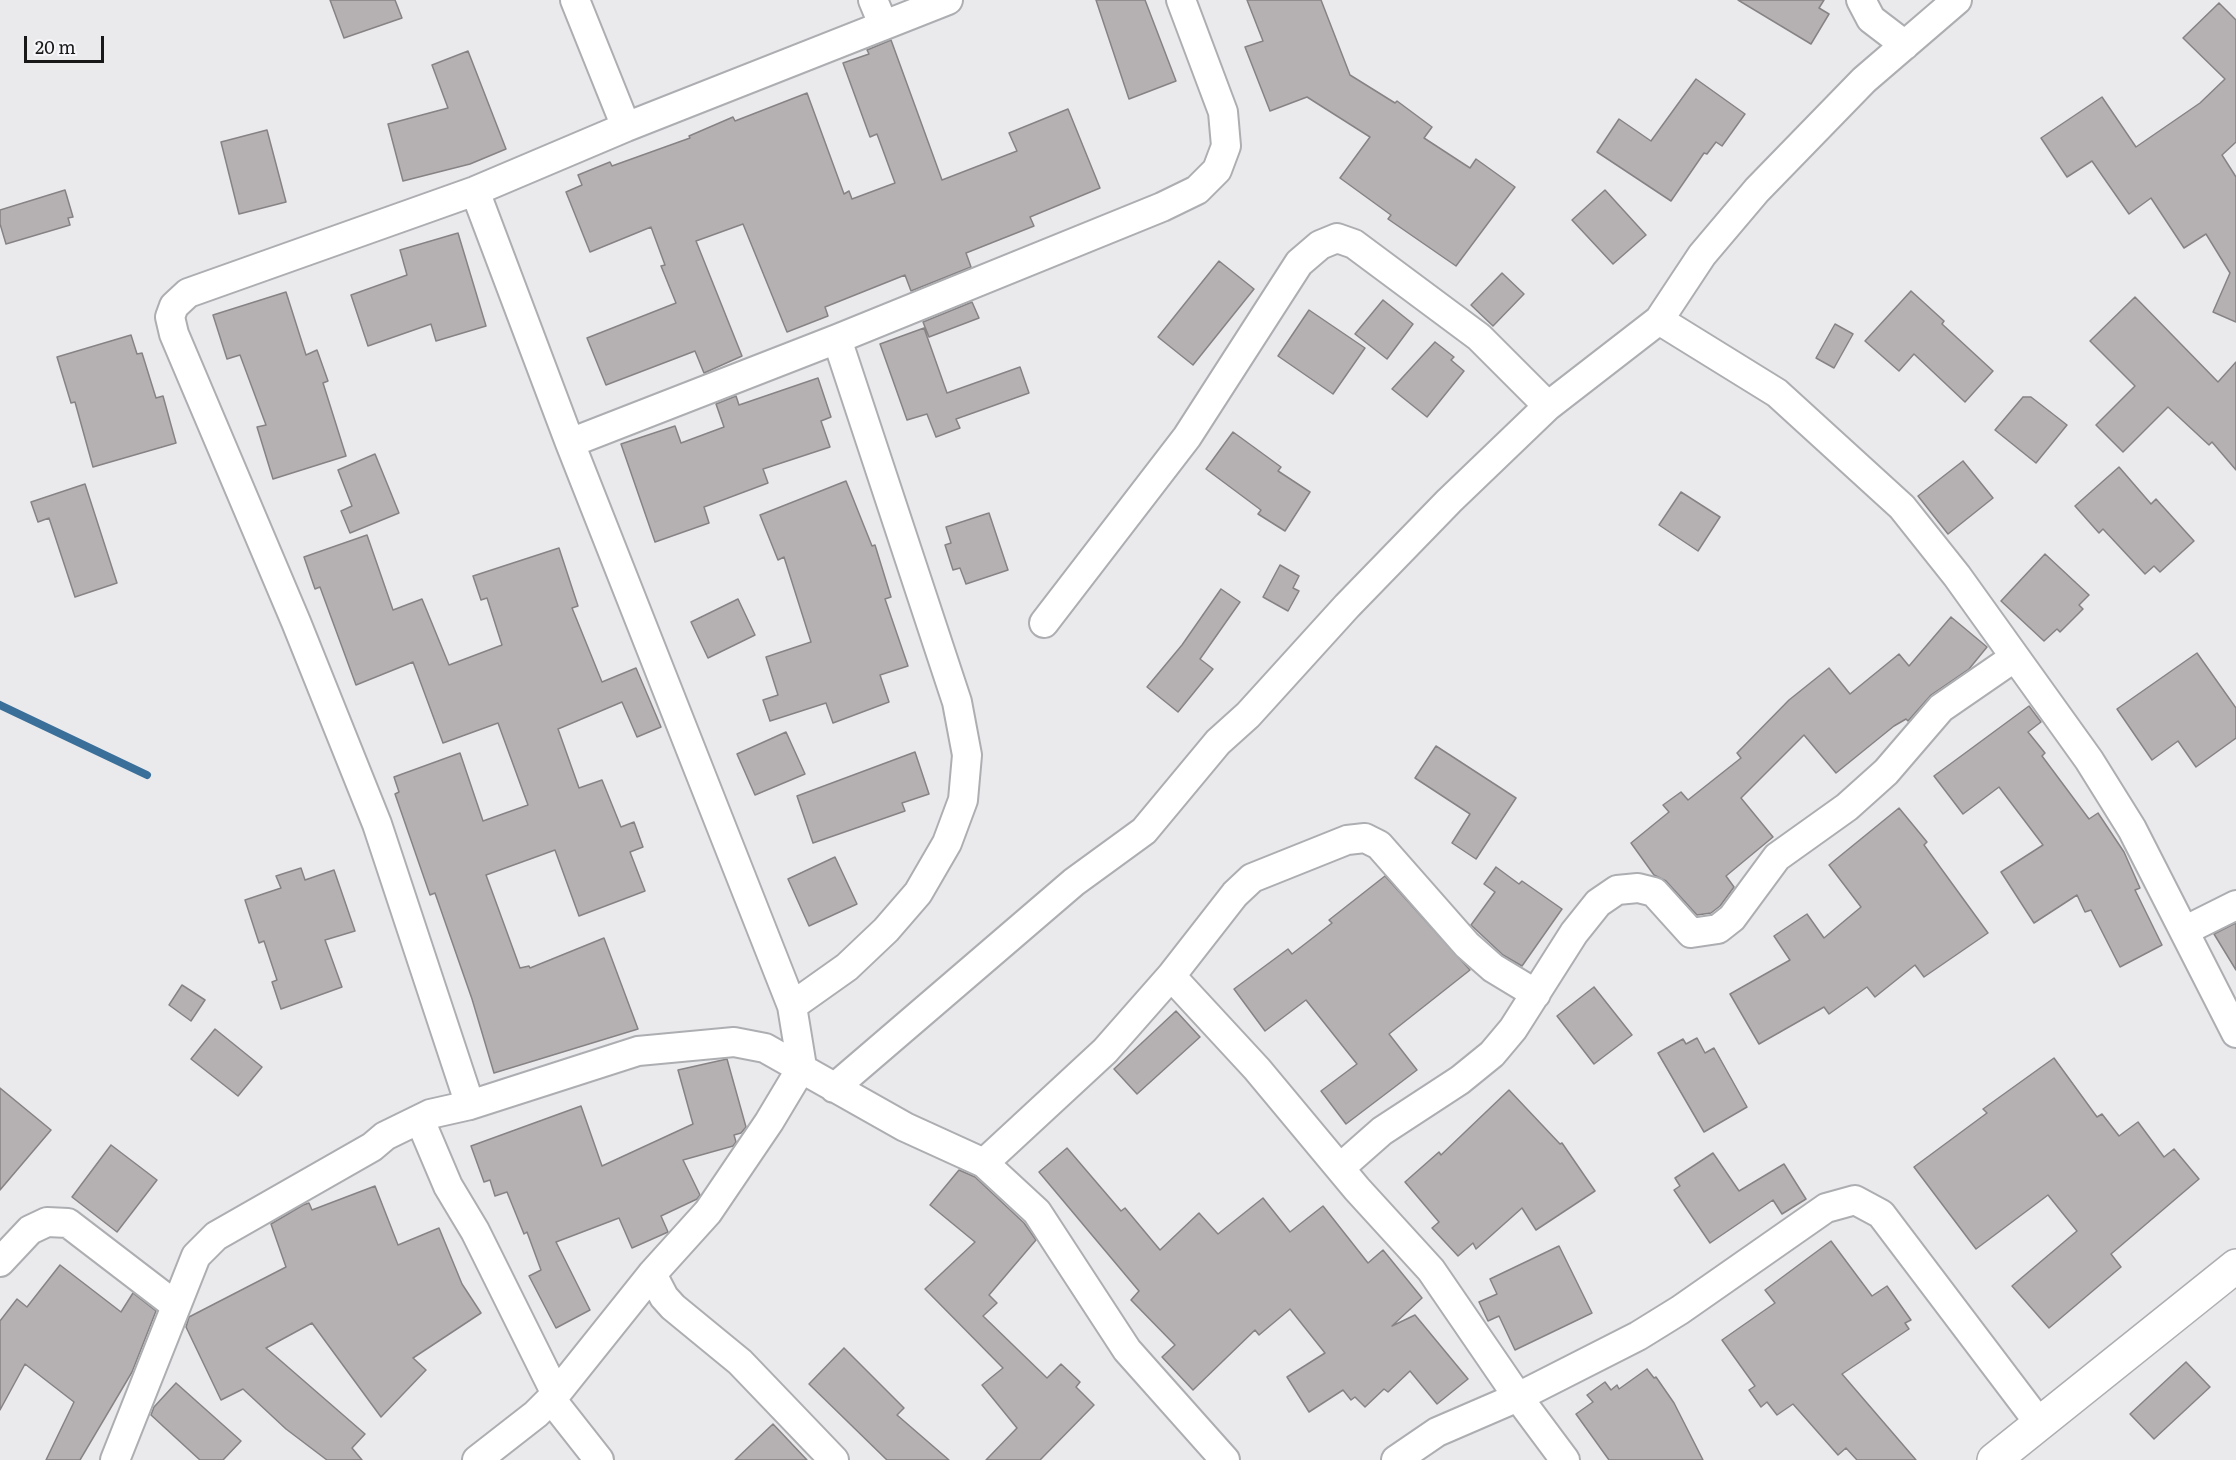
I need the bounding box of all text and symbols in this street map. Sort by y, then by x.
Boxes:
scale bar [27,24,106,62]
text: 20 m [35,33,76,60]

